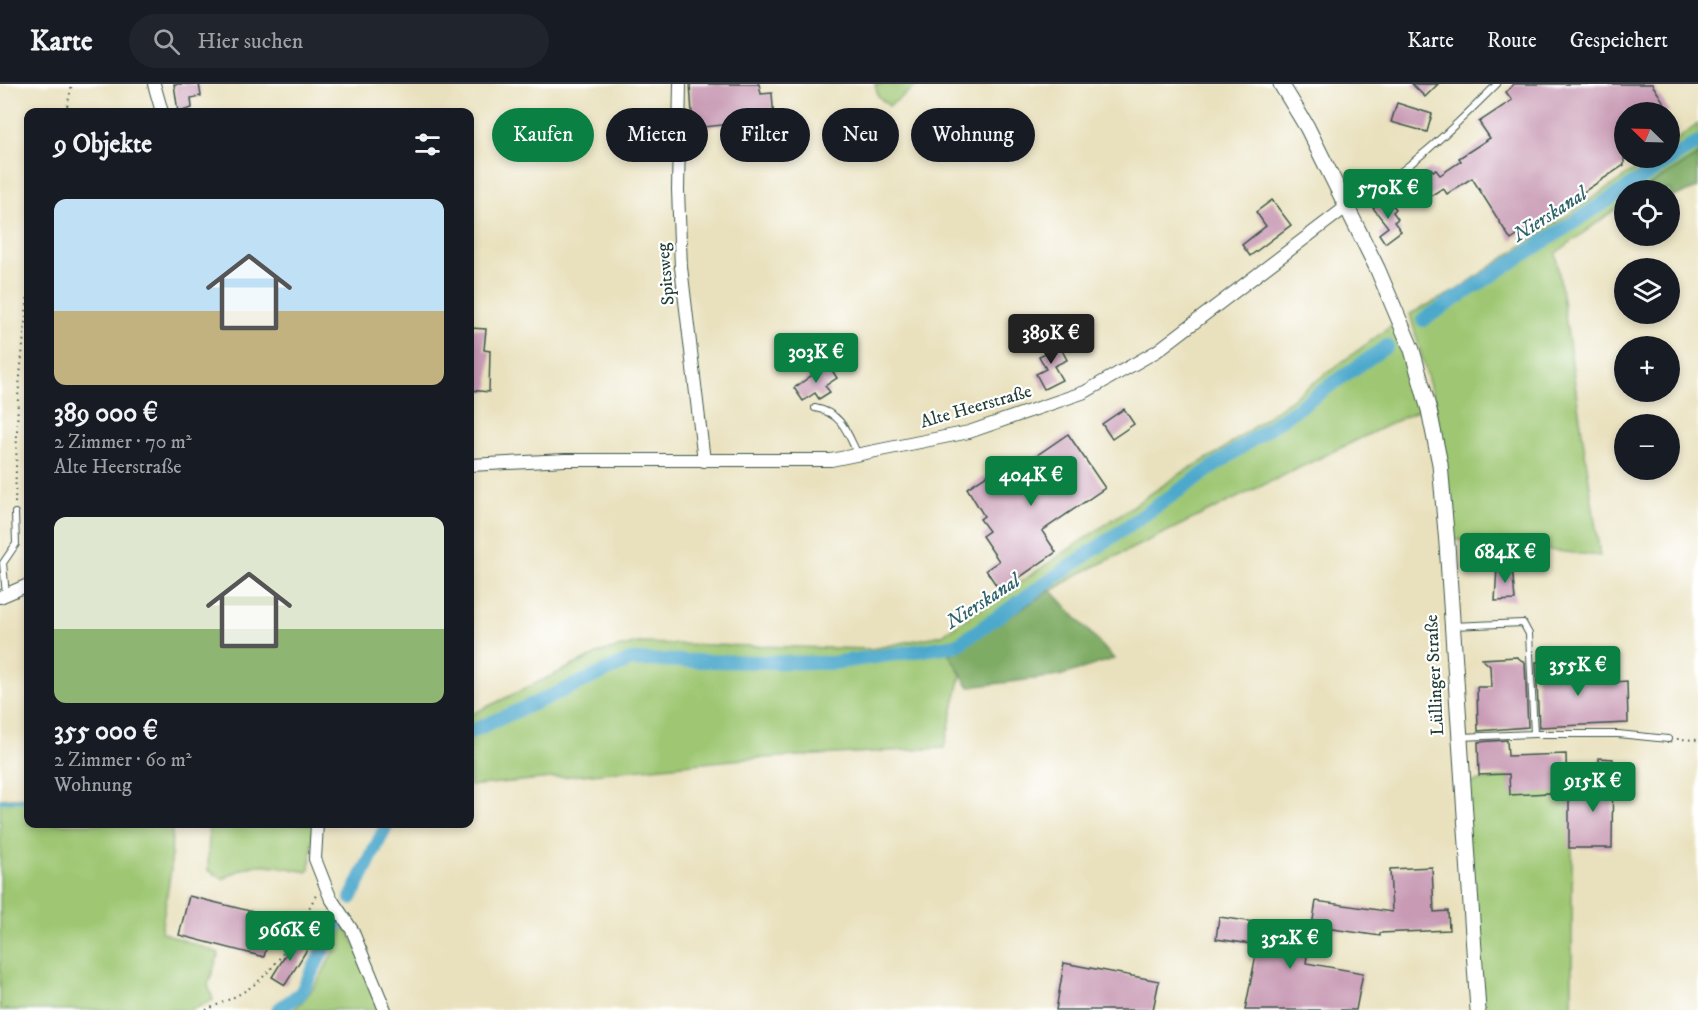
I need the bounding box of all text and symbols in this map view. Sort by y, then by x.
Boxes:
search box [129,14,549,68]
text: Karte [30,24,93,59]
icon: search [150,25,183,58]
text: Hier suchen [198,28,303,55]
text: Karte [1407,28,1454,54]
text: Route [1487,28,1537,54]
text: Gespeichert [1570,28,1668,54]
north arrow [1614,102,1680,168]
map controls [1614,102,1680,480]
chip: Kaufen [492,108,594,162]
chip: Mieten [606,108,708,162]
chip: Filter [720,108,810,162]
chip: Neu [822,108,899,162]
chip: Wohnung [911,108,1035,162]
text: 9 Objekte [54,128,152,161]
icon: filters [411,128,444,161]
pin: 570K € [1339,169,1437,220]
text: 570K € [1357,176,1419,201]
button: locate [1614,180,1680,246]
water label: Nierskanal [1507,181,1593,249]
icon: home [195,238,303,346]
street label: Spitsweg [652,242,680,306]
button: layers [1614,258,1680,324]
pin: 389K € [1002,314,1100,365]
text: 389K € [1022,321,1080,346]
pin: 303K € [767,333,865,384]
button: + [1614,336,1680,402]
text: 303K € [788,340,844,365]
street label: Alte Heerstraße [918,381,1034,433]
text: 389 000 € [54,397,158,430]
button: − [1614,414,1680,480]
text: 2 Zimmer · 70 m² [54,430,192,455]
text: Alte Heerstraße [54,455,182,480]
pin: 404K € [982,456,1080,507]
text: 404K € [999,463,1063,488]
pin: 684K € [1456,533,1554,584]
text: 684K € [1474,540,1536,565]
icon: home [195,556,303,664]
water label: Nierskanal [940,568,1026,636]
street label: Lüllinger Straße [1421,614,1449,736]
pin: 355K € [1529,646,1627,697]
text: 355K € [1549,653,1607,678]
text: 355 000 € [54,715,158,748]
text: 2 Zimmer · 60 m² [54,748,192,773]
pin: 915K € [1544,762,1642,813]
text: 915K € [1564,769,1622,794]
text: Wohnung [54,773,132,798]
pin: 966K € [241,911,339,962]
text: 966K € [260,918,320,943]
pin: 352K € [1241,919,1339,970]
text: 352K € [1261,926,1319,951]

